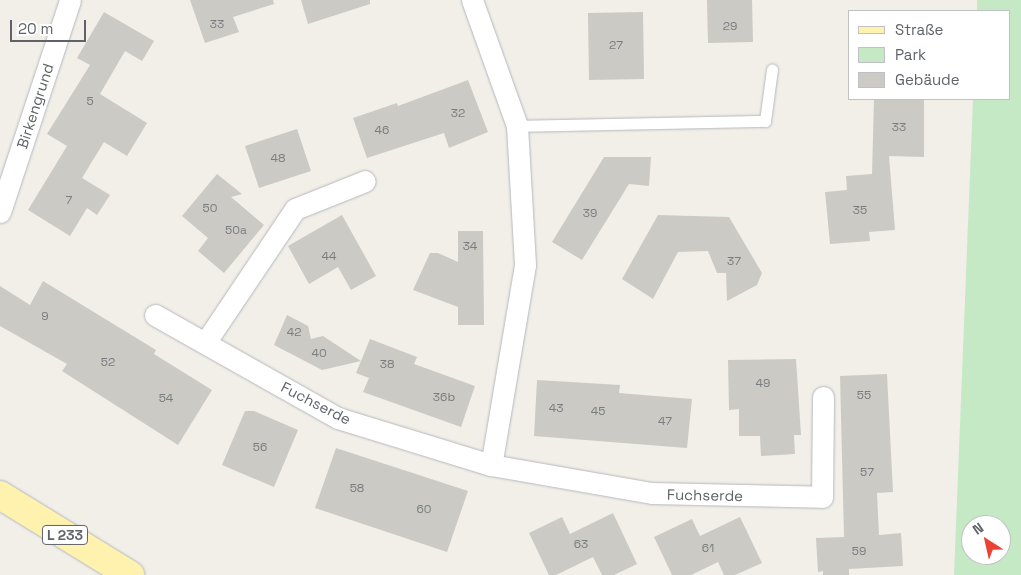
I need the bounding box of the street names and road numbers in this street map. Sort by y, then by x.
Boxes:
street label: Birkengrund [13,61,57,151]
street label: Fuchserde [278,378,354,428]
street label: Fuchserde [667,485,743,505]
road number: L 233 [41,524,89,546]

